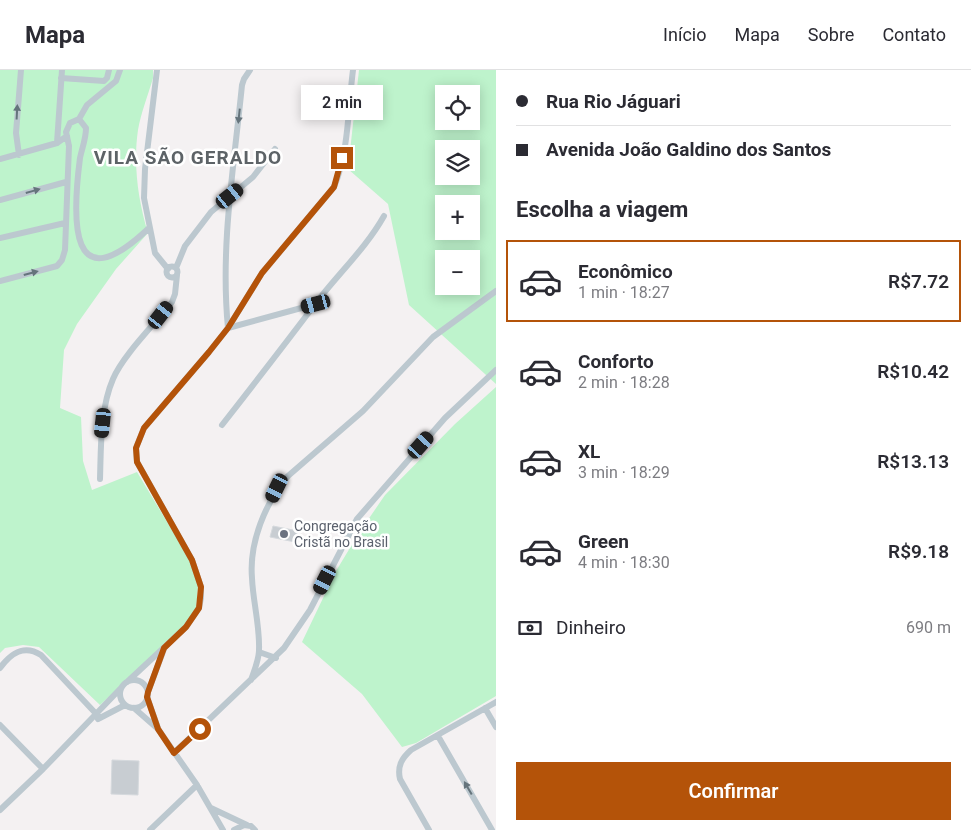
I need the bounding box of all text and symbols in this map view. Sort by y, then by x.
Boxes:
text: Mapa [25,21,85,49]
text: Início [663,24,706,45]
text: Mapa [734,24,780,45]
text: Sobre [808,24,854,45]
text: Contato [882,24,946,45]
map controls [435,85,480,295]
button: locate [435,85,480,130]
callout: 2 min [301,86,383,121]
text: Rua Rio Jáguari [546,90,681,113]
text: 2 min [322,93,362,112]
one-way arrow [14,104,22,120]
one-way arrow [235,109,243,125]
text: Avenida João Galdino dos Santos [546,138,831,161]
button: layers [435,140,480,185]
district label: VILA SÃO GERALDO [94,146,282,169]
route end [331,147,353,169]
car [213,181,246,211]
one-way arrow [26,186,41,194]
button: + [435,195,480,240]
text: Escolha a viagem [516,197,688,222]
button: − [435,250,480,295]
icon: car [518,259,563,304]
text: Econômico [578,260,673,283]
one-way arrow [23,268,38,276]
text: R$7.72 [888,270,949,293]
text: 1 min · 18:27 [578,283,670,302]
car [299,293,332,315]
car [145,299,176,331]
icon: car [518,349,563,394]
text: Conforto [578,350,654,373]
text: R$10.42 [877,360,949,383]
text: 2 min · 18:28 [578,373,670,392]
car [93,407,112,439]
car [405,429,436,461]
icon: car [518,439,563,484]
text: XL [578,440,600,463]
text: R$13.13 [877,450,949,473]
text: 3 min · 18:29 [578,463,670,482]
car [263,471,290,505]
place label: Congregação Cristã no Brasil [294,518,388,550]
marker: Congregação Cristã no Brasil [278,528,290,540]
icon: car [518,529,563,574]
text: Green [578,530,629,553]
text: R$9.18 [888,540,949,563]
text: 4 min · 18:30 [578,553,670,572]
car [311,563,338,597]
icon: cash [516,614,544,642]
text: Dinheiro [556,616,626,639]
text: 690 m [906,618,951,637]
route start [189,718,211,740]
button: Confirmar [516,762,951,820]
one-way arrow [464,780,472,795]

